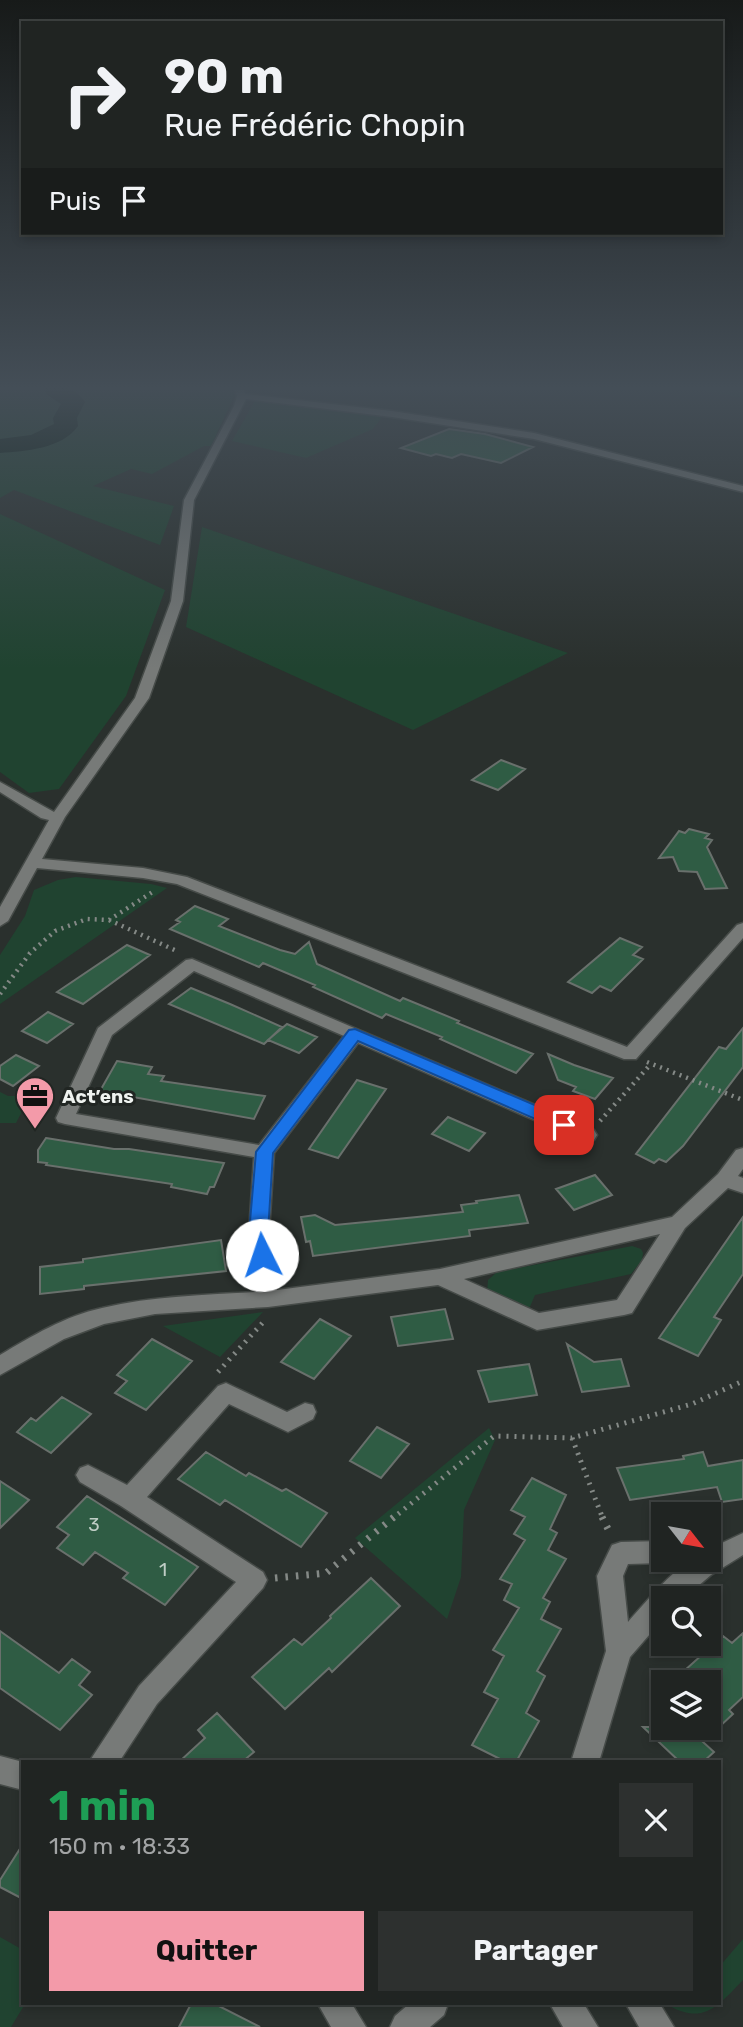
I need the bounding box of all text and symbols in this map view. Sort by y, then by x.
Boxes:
text: 90 m [164,47,284,105]
icon: right [49,49,140,140]
text: Rue Frédéric Chopin [164,106,466,144]
icon: arrive [115,182,153,220]
text: Puis [49,186,101,217]
office icon: Act’ens [14,1075,56,1130]
place label: Act’ens [62,1085,134,1108]
pin [534,1095,594,1155]
icon: arrive [545,1106,583,1144]
position arrow [225,1218,299,1292]
north arrow [651,1502,721,1572]
map controls [651,1502,721,1740]
house number: 3 [88,1513,100,1536]
house number: 1 [159,1558,167,1581]
button: search [651,1586,721,1656]
button: layers [651,1670,721,1740]
text: 1 min [49,1781,156,1831]
button: close [619,1783,693,1857]
text: 150 m · 18:33 [49,1832,190,1860]
button: Quitter [49,1911,364,1991]
button: Partager [378,1911,693,1991]

